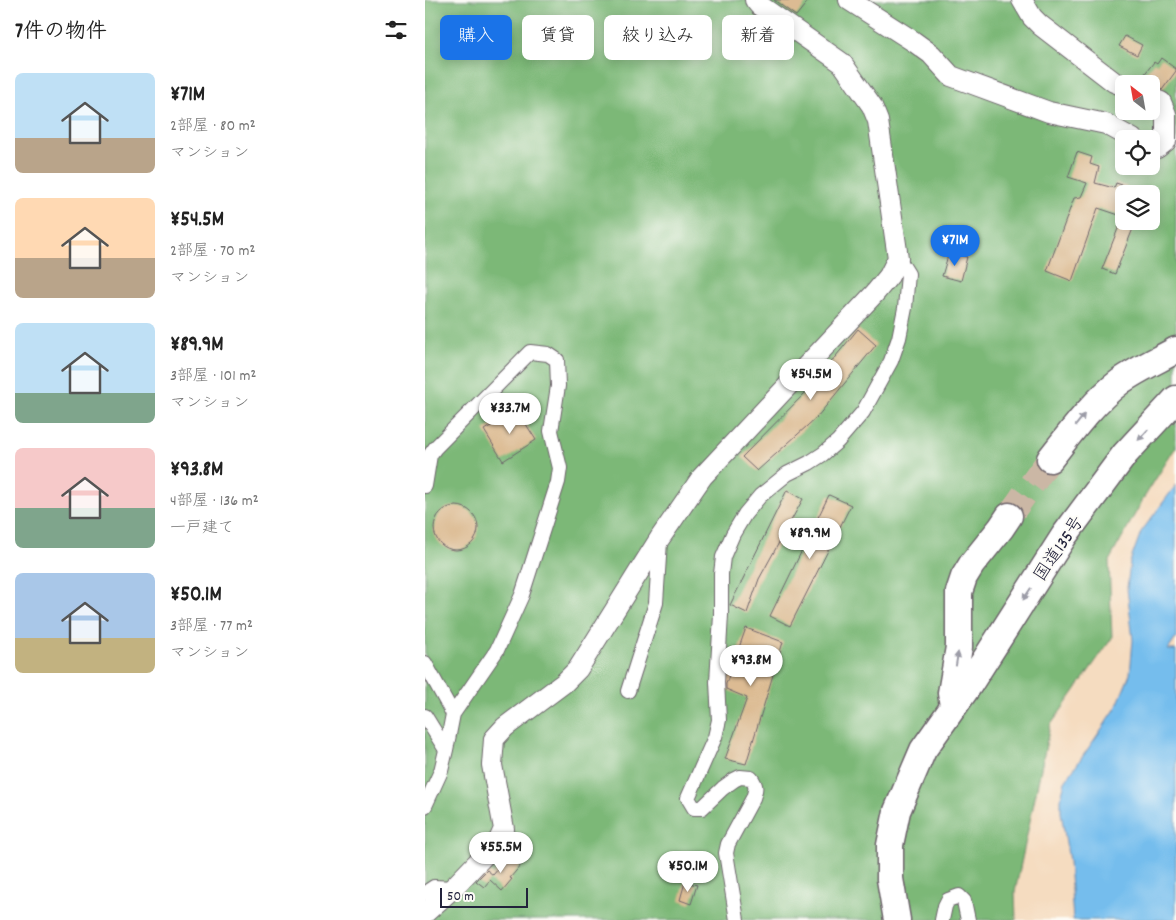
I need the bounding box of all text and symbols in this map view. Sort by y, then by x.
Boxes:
chip: 購入 [440,15,512,60]
chip: 賃貸 [522,15,594,60]
chip: 絞り込み [604,15,712,60]
chip: 新着 [722,15,794,60]
icon: filters [382,16,410,44]
text: 7件の物件 [15,18,107,48]
north arrow [1115,75,1160,120]
map controls [1115,75,1160,230]
text: ¥71M [170,81,205,111]
icon: home [55,93,115,153]
text: 2部屋 · 80 m² [170,115,256,138]
button: locate [1115,130,1160,175]
text: マンション [170,142,249,165]
button: layers [1115,185,1160,230]
text: ¥54.5M [170,206,224,236]
icon: home [55,218,115,278]
pin: ¥71M [925,224,985,267]
text: ¥71M [942,229,968,252]
text: 2部屋 · 70 m² [170,240,255,263]
text: マンション [170,267,249,290]
text: ¥89.9M [170,331,224,361]
icon: home [55,343,115,403]
pin: ¥54.5M [770,358,852,401]
text: ¥54.5M [790,363,832,386]
text: 3部屋 · 101 m² [170,365,256,388]
text: マンション [170,392,249,415]
pin: ¥33.7M [469,392,551,435]
text: ¥33.7M [490,397,530,420]
one-way arrow [1075,414,1086,427]
one-way arrow [1137,428,1149,440]
text: ¥93.8M [170,456,223,486]
icon: home [55,468,115,528]
text: 4部屋 · 136 m² [170,490,259,513]
street label: 国道135号 [1029,512,1091,587]
text: 一戸建て [170,517,234,540]
pin: ¥89.9M [769,518,851,560]
text: ¥89.9M [790,522,830,545]
text: ¥50.1M [170,581,222,611]
one-way arrow [1022,588,1032,601]
icon: home [55,593,115,653]
text: 3部屋 · 77 m² [170,615,253,638]
text: マンション [170,642,249,665]
pin: ¥93.8M [710,644,792,687]
text: ¥93.8M [731,649,771,672]
one-way arrow [954,651,962,667]
pin: ¥55.5M [460,832,542,874]
text: ¥55.5M [480,836,522,859]
pin: ¥50.1M [647,850,729,893]
text: ¥50.1M [668,855,708,878]
scale bar [440,885,527,908]
text: 50 m [447,887,474,907]

